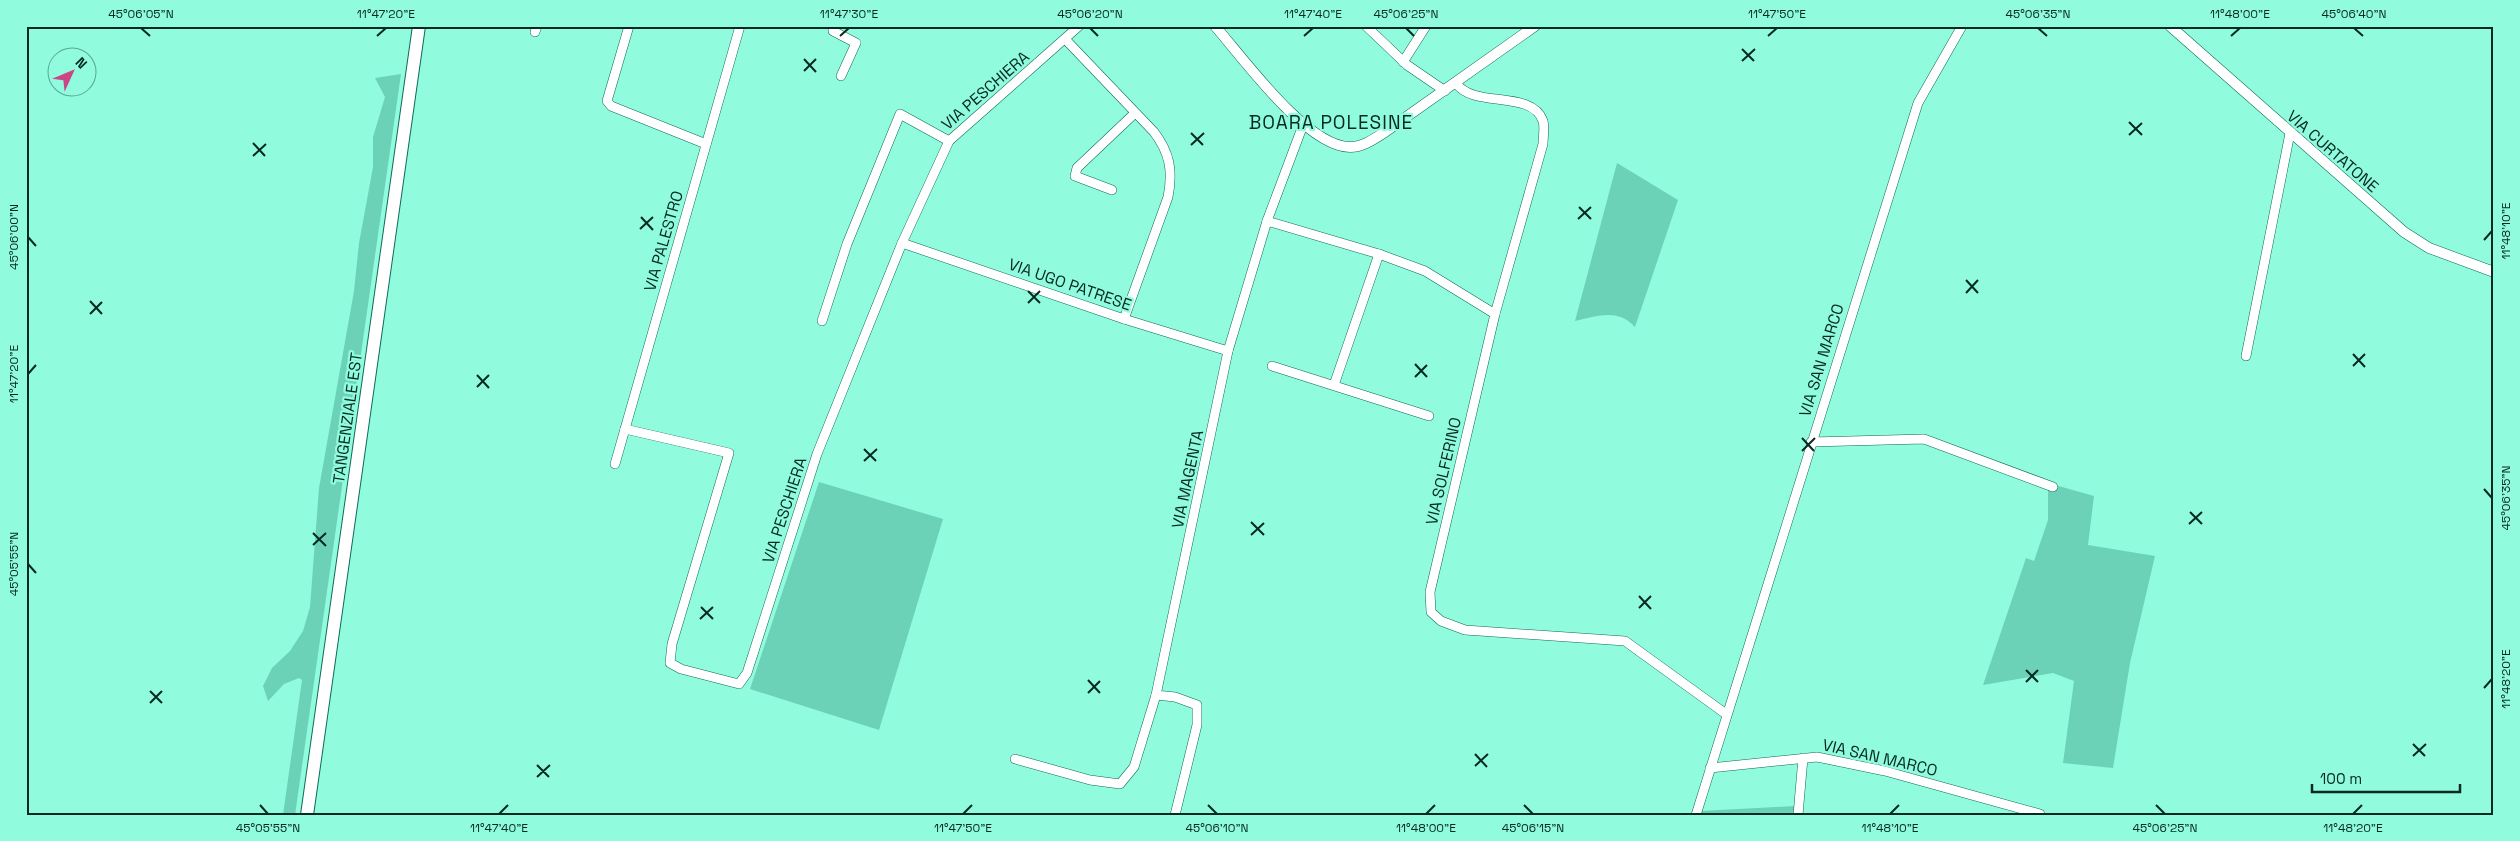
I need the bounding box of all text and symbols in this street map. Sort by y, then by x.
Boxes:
text: 45°06'05"N [108,6,174,22]
text: 11°47'20"E [357,6,415,22]
text: 11°47'30"E [820,6,878,22]
text: 45°06'20"N [1057,6,1123,22]
text: 11°47'40"E [1284,6,1342,22]
text: 45°06'25"N [1374,6,1438,22]
text: 11°47'50"E [1748,6,1806,22]
text: 45°06'35"N [2006,6,2070,22]
text: 11°48'00"E [2210,6,2270,22]
text: 45°06'40"N [2321,6,2387,22]
street label: VIA PESCHIERA [937,46,1034,134]
north arrow [48,48,98,98]
text: N [72,53,91,73]
street label: VIA CURTATONE [2282,106,2383,197]
district label: BOARA POLESINE [1249,110,1413,135]
street label: VIA PALESTRO [639,188,688,294]
text: 11°48'10"E [2498,202,2514,260]
text: 45°06'00"N [6,204,22,270]
street label: VIA UGO PATRESE [1006,254,1134,315]
street label: VIA SAN MARCO [1794,301,1849,419]
text: 11°47'20"E [6,345,22,403]
street label: TANGENZIALE EST [328,351,367,485]
street label: VIA SOLFERINO [1421,415,1466,527]
street label: VIA MAGENTA [1167,428,1208,530]
street label: VIA PESCHIERA [757,455,811,566]
text: 45°06'35"N [2498,466,2514,530]
text: 45°05'55"N [6,532,22,596]
text: 11°48'20"E [2498,649,2514,709]
street label: VIA SAN MARCO [1820,734,1939,781]
scale bar [2312,761,2460,793]
text: 100 m [2320,769,2362,788]
text: 45°05'55"N [236,820,300,836]
text: 11°47'40"E [470,820,528,836]
text: 11°47'50"E [934,820,992,836]
text: 45°06'10"N [1185,820,1249,836]
text: 11°48'00"E [1396,820,1456,836]
text: 45°06'15"N [1502,820,1564,836]
text: 11°48'10"E [1861,820,1919,836]
text: 45°06'25"N [2133,820,2197,836]
text: 11°48'20"E [2323,820,2383,836]

